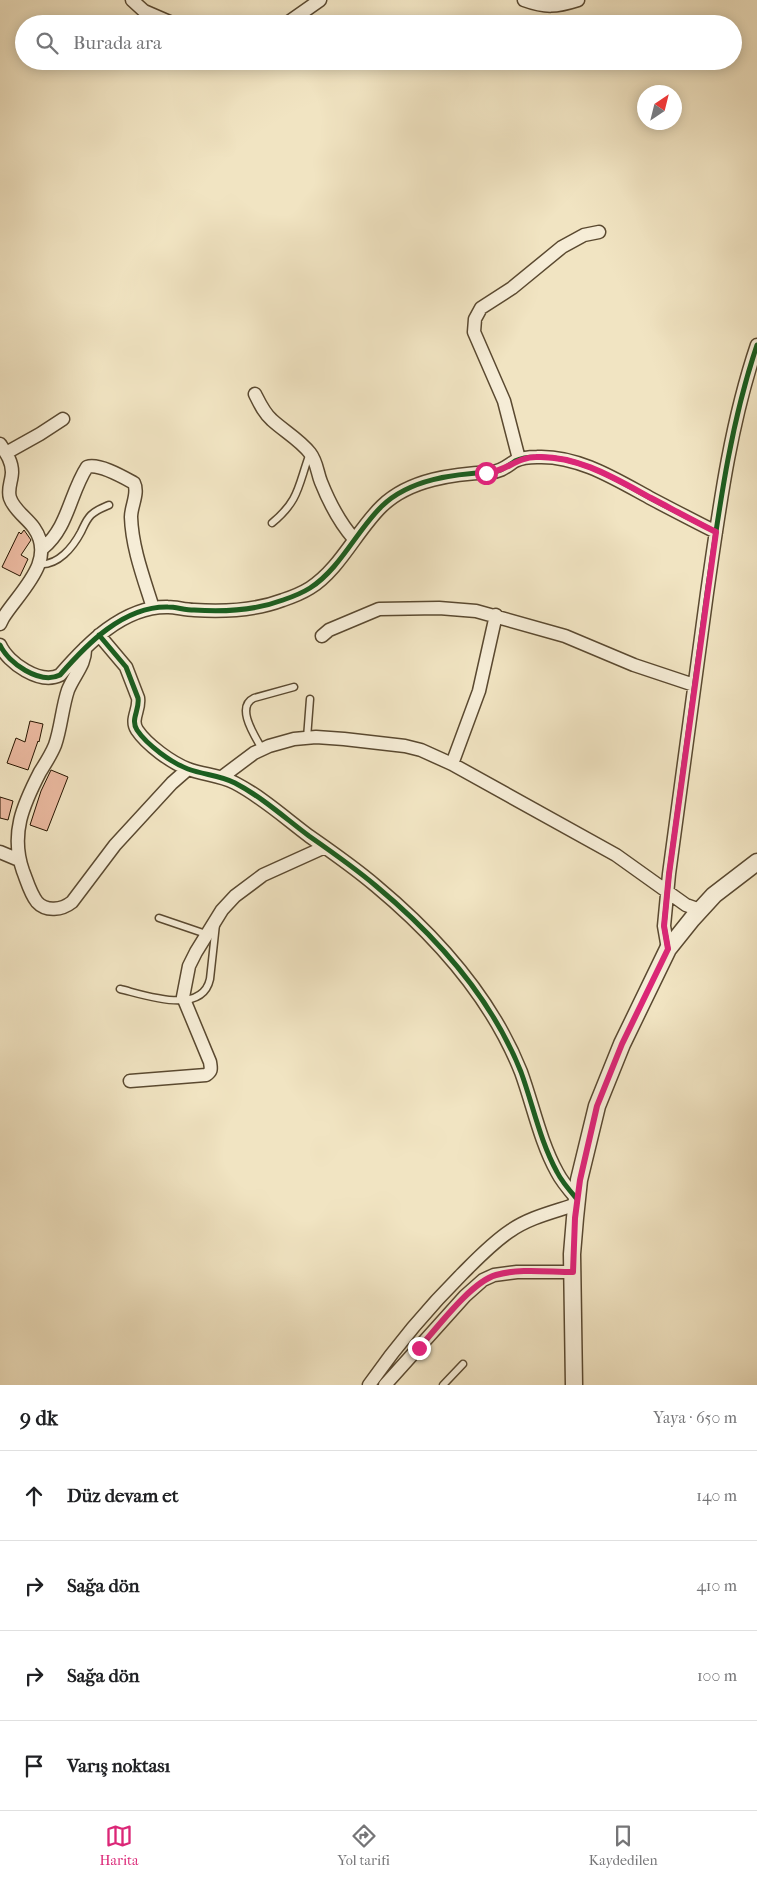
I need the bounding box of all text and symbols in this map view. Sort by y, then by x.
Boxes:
search box [15,15,742,70]
icon: search [33,29,61,57]
text: Burada ara [73,32,162,54]
north arrow [637,85,682,130]
route start [475,462,498,485]
route end [408,1337,431,1360]
text: 9 dk [20,1406,58,1430]
text: Yaya · 650 m [653,1408,737,1427]
icon: ahead [20,1482,48,1510]
text: Düz devam et [67,1485,178,1507]
text: 140 m [696,1486,737,1505]
icon: right [20,1572,48,1600]
text: Sağa dön [67,1575,140,1597]
text: 410 m [696,1576,737,1595]
icon: right [20,1662,48,1690]
text: Sağa dön [67,1665,140,1687]
text: 100 m [697,1666,737,1685]
icon: arrive [20,1752,48,1780]
text: Varış noktası [67,1755,170,1777]
tab: Harita [99,1822,139,1869]
tab: Yol tarifi [337,1822,390,1869]
tab: Kaydedilen [589,1822,658,1869]

